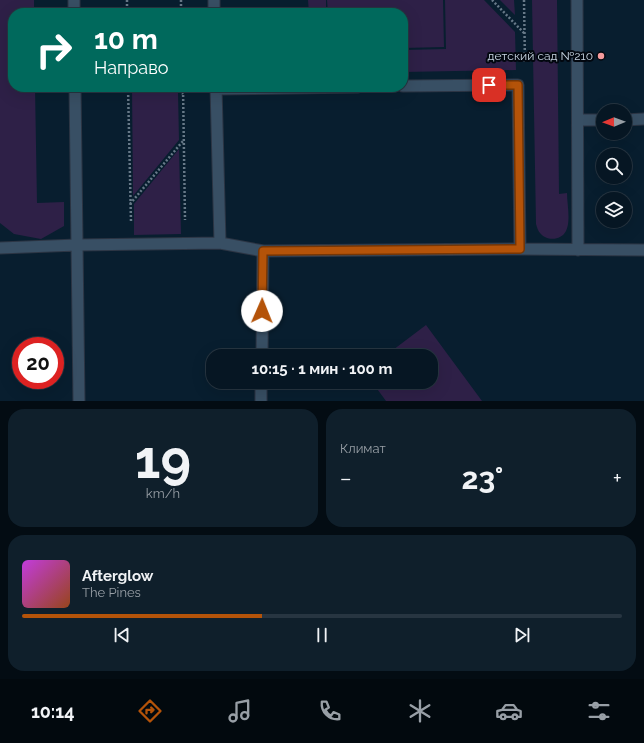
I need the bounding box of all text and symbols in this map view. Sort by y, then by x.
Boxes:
text: 10 m [94,23,158,56]
icon: right [28,24,80,76]
place label: детский сад №210 [488,49,593,63]
marker: детский сад №210 [596,51,606,61]
text: Направо [94,57,168,78]
pin [472,68,506,102]
icon: arrive [478,74,500,96]
north arrow [596,104,632,140]
map controls [596,104,632,228]
button: search [596,148,632,184]
button: layers [596,192,632,228]
position arrow [241,290,283,332]
speed limit sign: 20 [12,337,64,389]
text: 10:15 · 1 мин · 100 m [252,360,392,378]
text: 19 [135,429,191,490]
text: Климат [340,441,386,456]
text: 23° [461,461,503,496]
text: − [340,465,352,491]
text: + [613,465,622,491]
text: km/h [146,486,180,501]
text: Afterglow [82,567,153,585]
text: The Pines [82,585,141,600]
icon: previous [111,624,133,646]
icon: pause [311,624,333,646]
icon: next [511,624,533,646]
icon: directions [136,697,164,725]
icon: music [226,697,254,725]
icon: phone [316,697,344,725]
icon: climate [406,697,434,725]
icon: car [495,697,523,725]
icon: filters [585,697,613,725]
text: 10:14 [31,701,74,722]

